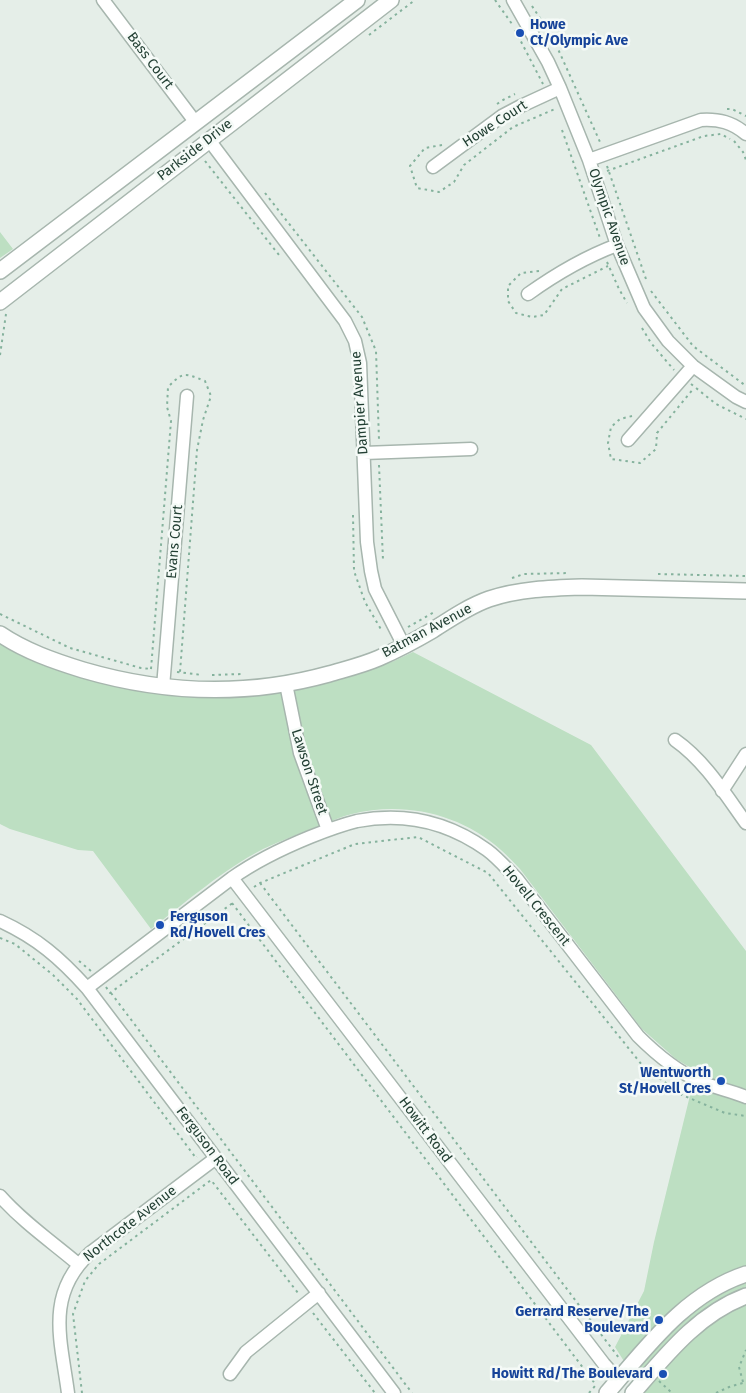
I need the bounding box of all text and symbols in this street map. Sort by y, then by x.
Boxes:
place label: Howe Ct/Olympic Ave [530,17,628,49]
marker: Howe Ct/Olympic Ave [514,27,526,39]
street label: Bass Court [123,29,177,93]
street label: Howe Court [460,97,530,151]
street label: Parkside Drive [154,116,236,184]
street label: Olympic Avenue [585,166,633,268]
street label: Dampier Avenue [348,351,372,455]
street label: Evans Court [163,504,187,580]
street label: Batman Avenue [379,600,475,662]
street label: Lawson Street [287,727,331,817]
street label: Hovell Crescent [499,863,573,949]
place label: Ferguson Rd/Hovell Cres [170,909,265,942]
marker: Ferguson Rd/Hovell Cres [154,919,166,931]
place label: Wentworth St/Hovell Cres [619,1065,711,1098]
marker: Wentworth St/Hovell Cres [715,1075,727,1087]
street label: Howitt Road [395,1094,455,1166]
street label: Ferguson Road [172,1104,242,1188]
street label: Northcote Avenue [80,1182,180,1266]
place label: Gerrard Reserve/The Boulevard [515,1304,649,1336]
marker: Gerrard Reserve/The Boulevard [653,1314,665,1326]
place label: Howitt Rd/The Boulevard [491,1366,653,1382]
marker: Howitt Rd/The Boulevard [657,1368,669,1380]

